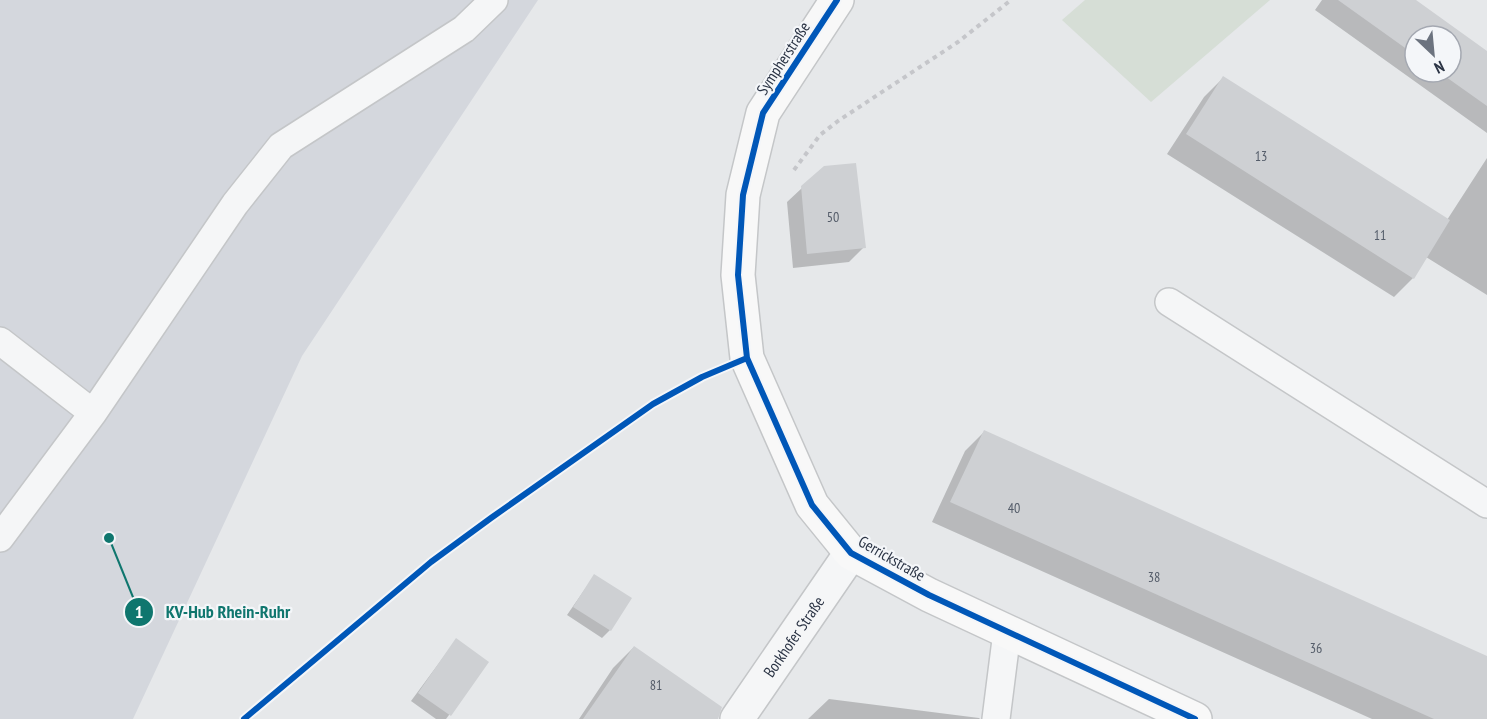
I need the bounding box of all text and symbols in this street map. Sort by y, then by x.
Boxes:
street label: Sympherstraße [752,18,814,98]
north arrow [1403,24,1463,84]
text: N [1431,57,1448,78]
house number: 13 [1255,147,1267,165]
house number: 50 [827,208,839,226]
house number: 11 [1374,226,1386,244]
house number: 40 [1008,499,1020,517]
street label: Gerrickstraße [855,531,929,585]
house number: 38 [1148,568,1160,586]
street label: Borkhofer Straße [759,592,828,681]
callout: KV-Hub Rhein-Ruhr [124,594,303,630]
text: 1 [135,600,143,623]
text: KV-Hub Rhein-Ruhr [166,600,291,623]
house number: 36 [1310,639,1322,657]
house number: 81 [650,676,662,694]

